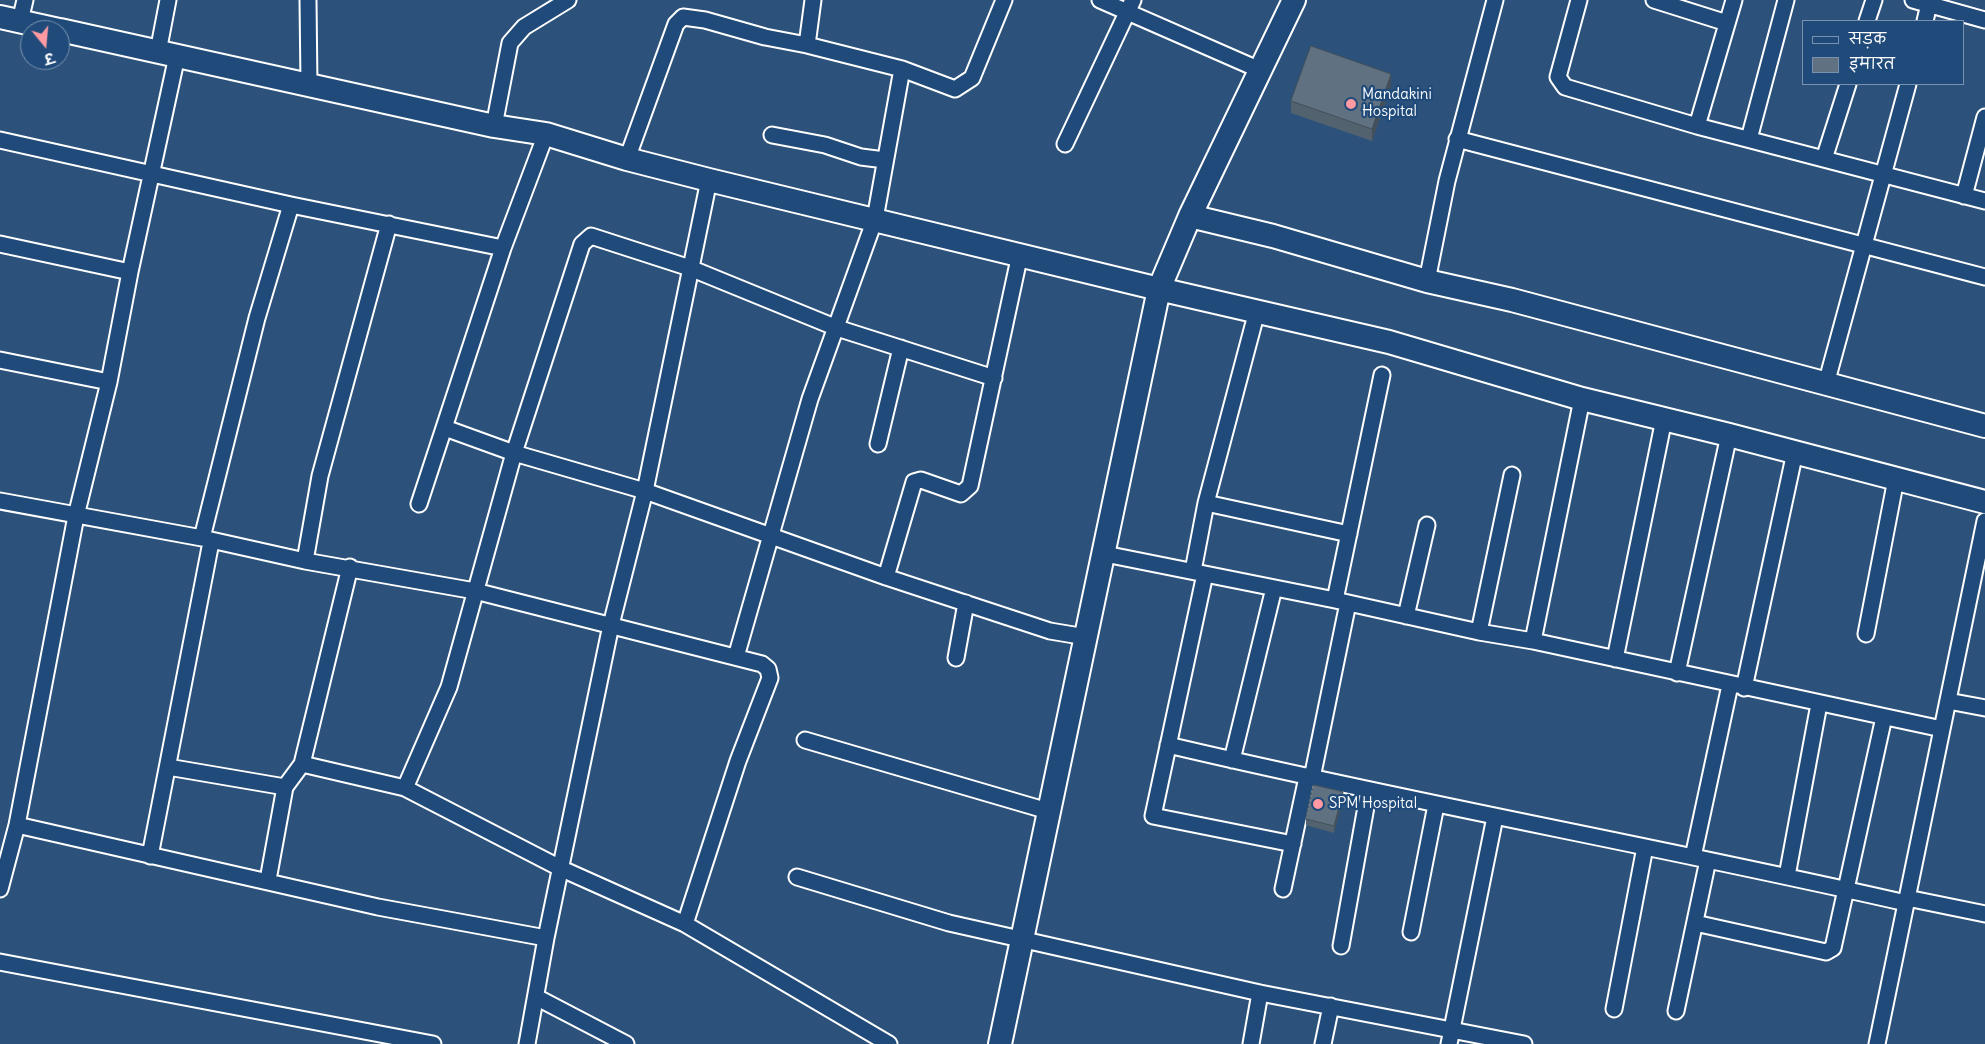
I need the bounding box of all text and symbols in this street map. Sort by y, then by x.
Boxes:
north arrow [20,20,70,70]
legend [1802,20,1965,85]
text: सड़क [1849,29,1886,48]
text: उ [42,48,56,68]
text: इमारत [1849,54,1895,73]
place label: Mandakini Hospital [1362,86,1432,121]
marker: Mandakini Hospital [1344,97,1358,111]
place label: SPM Hospital [1329,795,1417,813]
marker: SPM Hospital [1311,797,1325,811]

